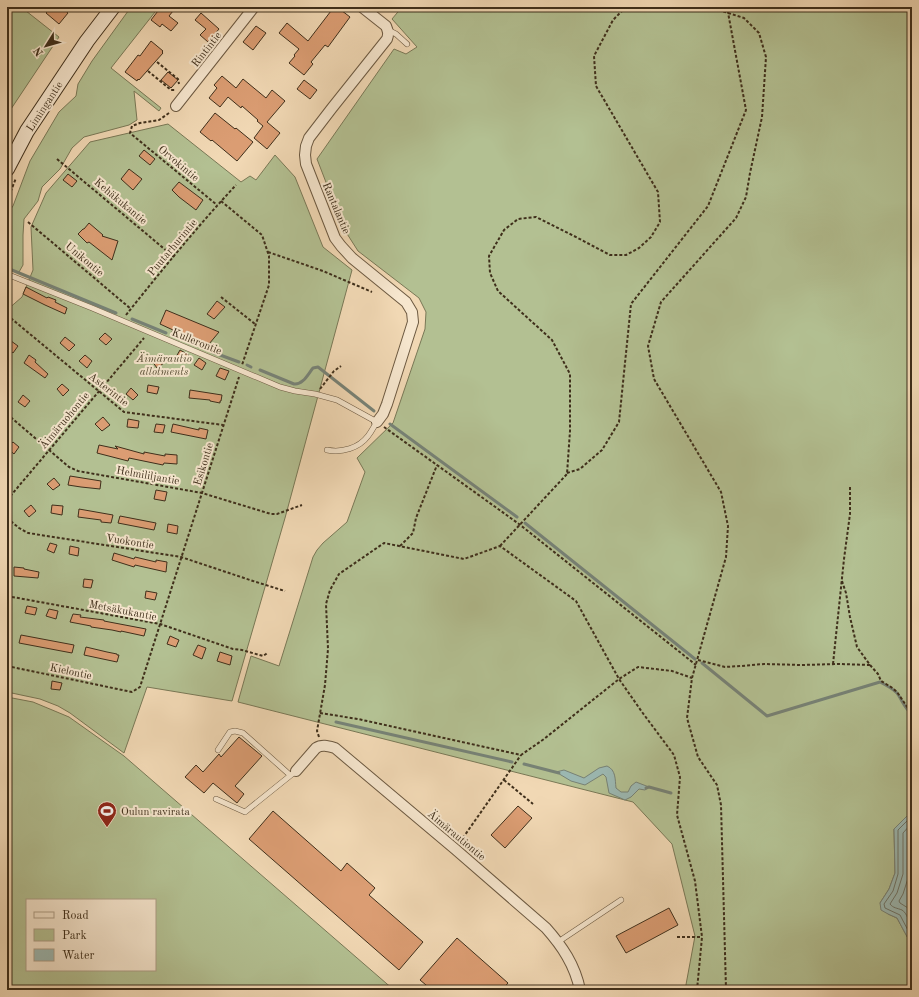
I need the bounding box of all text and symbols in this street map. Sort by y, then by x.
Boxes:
north arrow [26,26,66,66]
street label: Rintintie [190,30,224,70]
text: N [32,44,46,58]
street label: Limingantie [25,80,65,134]
street label: Orvokintie [156,144,201,184]
street label: Kehäkukantie [91,177,149,227]
street label: Rantalantie [320,181,351,236]
street label: Puutarhurintie [146,218,200,278]
street label: Unikontie [63,241,105,279]
street label: Kullerontie [170,327,223,357]
park label: Äimärautio allotments [135,352,192,378]
street label: Asterintie [86,371,130,409]
street label: Äimäruohontie [37,389,92,452]
street label: Esikontie [193,442,216,487]
street label: Helmililjantie [115,465,180,487]
street label: Vuokontie [105,533,155,552]
street label: Metsäkukantie [88,599,158,623]
street label: Kielontie [49,663,93,682]
sports icon: Oulun ravirata [96,800,118,828]
place label: Oulun ravirata [121,807,191,818]
street label: Äimärautiontie [425,807,488,863]
legend [26,899,156,971]
text: Road [62,910,89,922]
text: Park [62,930,87,942]
text: Water [62,950,95,962]

